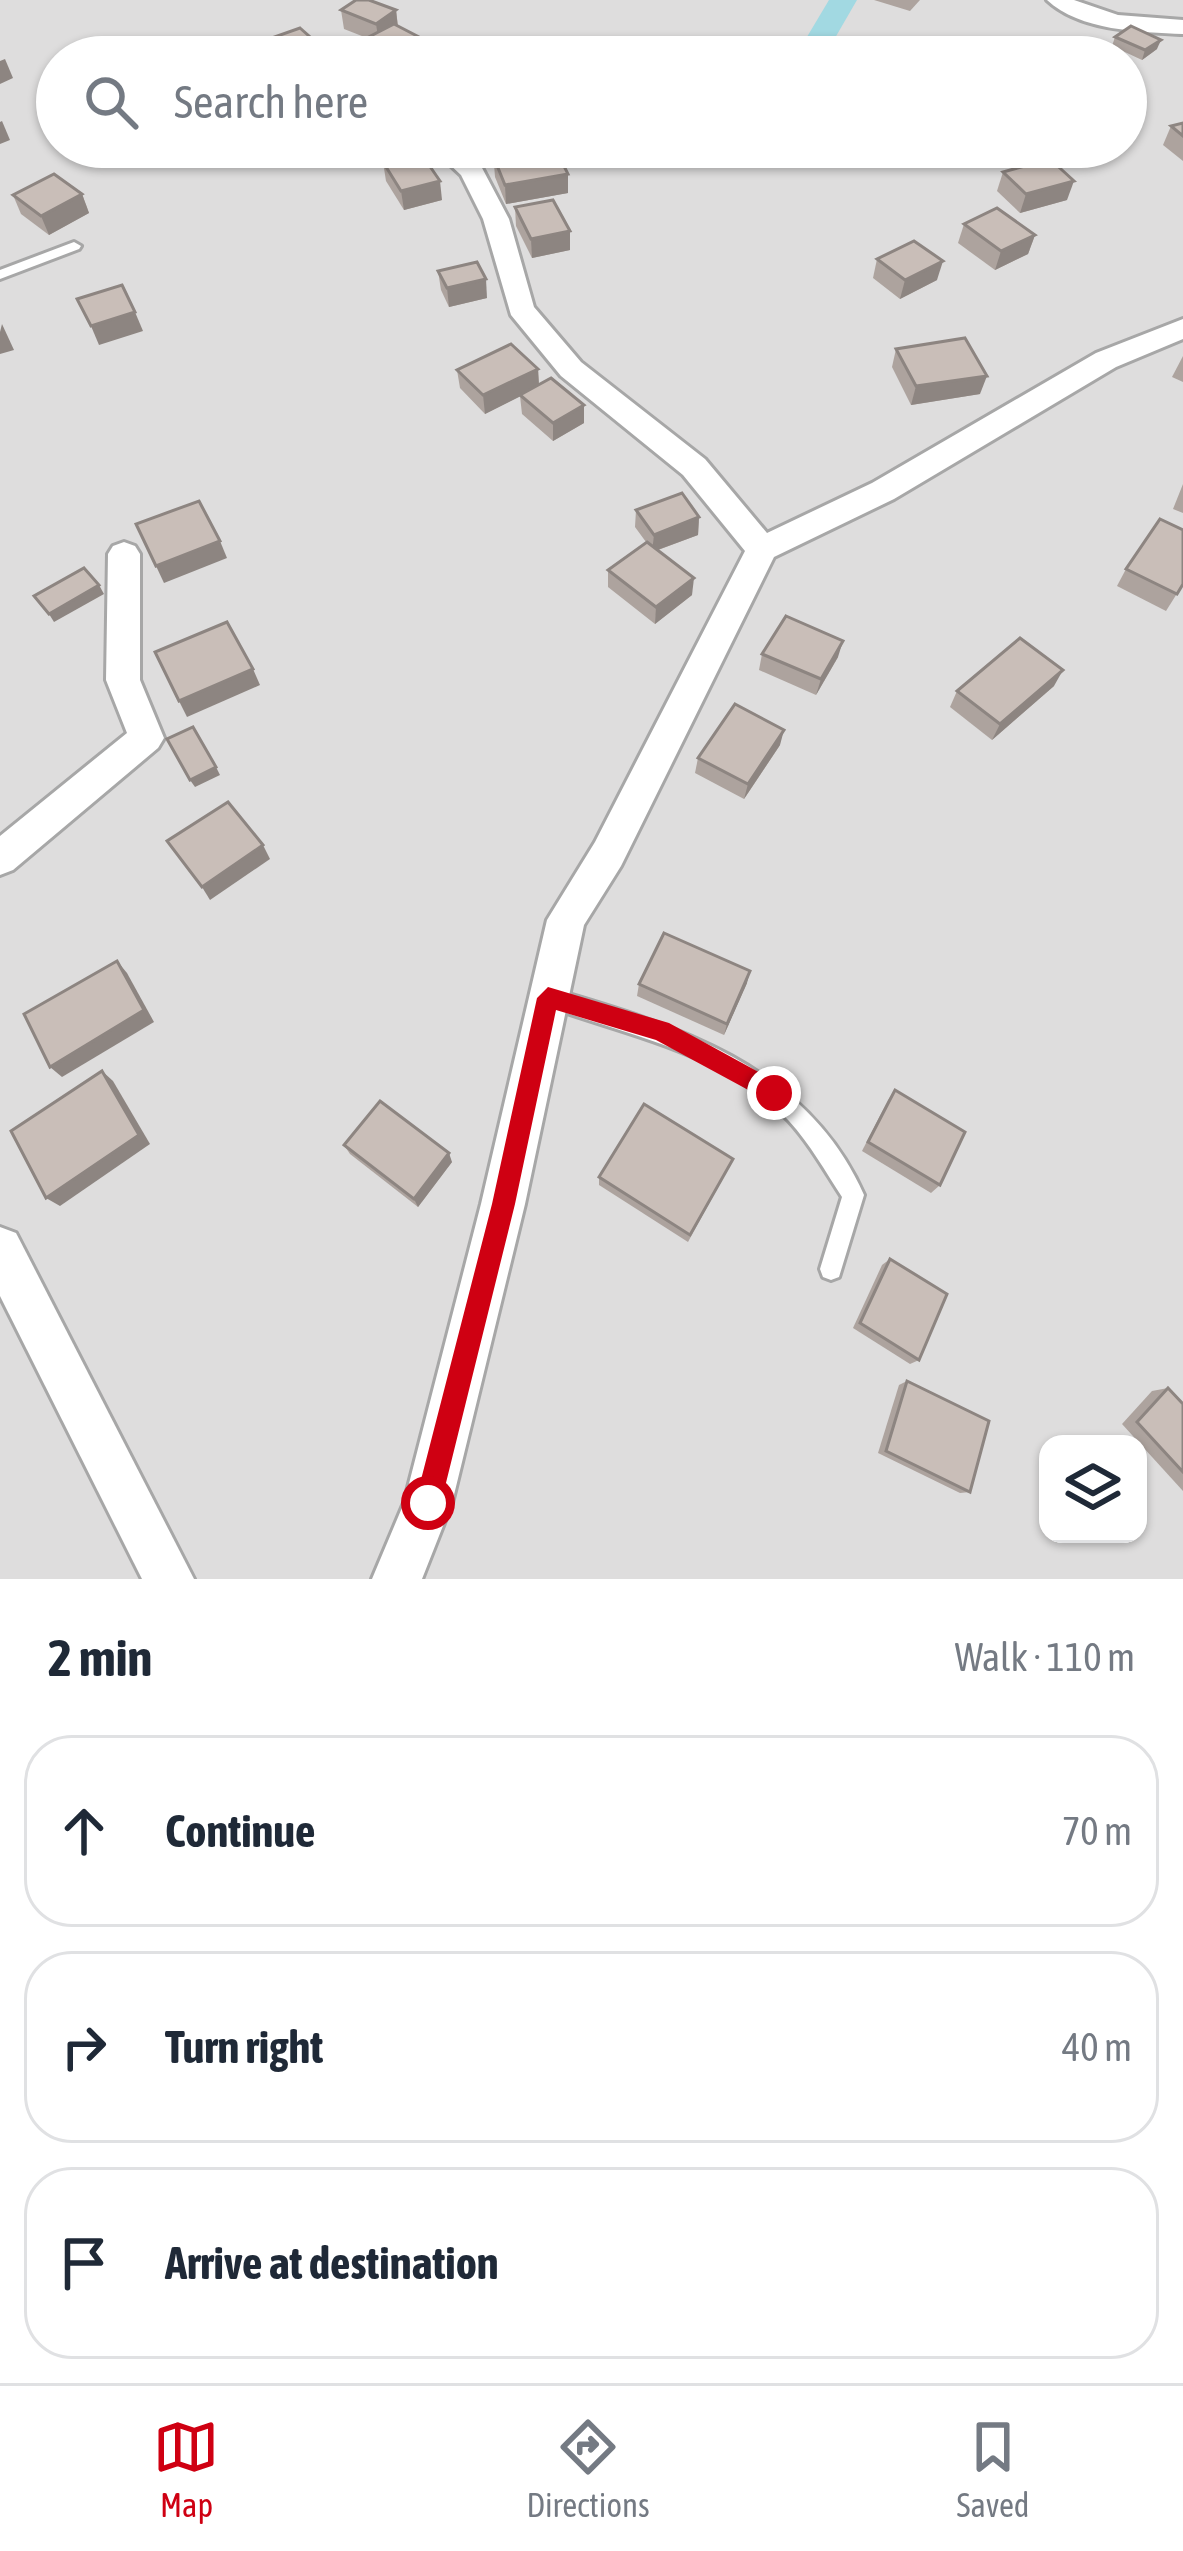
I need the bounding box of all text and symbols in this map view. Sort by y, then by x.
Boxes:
search box [36,36,1147,168]
icon: search [78,69,144,135]
text: Search here [174,76,368,128]
route end [747,1066,801,1120]
map controls [1039,1435,1147,1543]
button: layers [1039,1435,1147,1543]
route start [401,1476,455,1530]
text: 2 min [48,1628,152,1687]
text: Walk · 110 m [955,1635,1135,1679]
icon: ahead [51,1798,117,1864]
text: Continue [165,1805,316,1857]
text: 70 m [1062,1809,1132,1853]
icon: right [51,2014,117,2080]
text: Turn right [165,2021,323,2073]
text: 40 m [1062,2025,1132,2069]
icon: arrive [51,2230,117,2296]
text: Arrive at destination [165,2237,499,2289]
tab: Map [153,2414,219,2524]
tab: Directions [526,2414,650,2524]
tab: Saved [957,2414,1029,2524]

